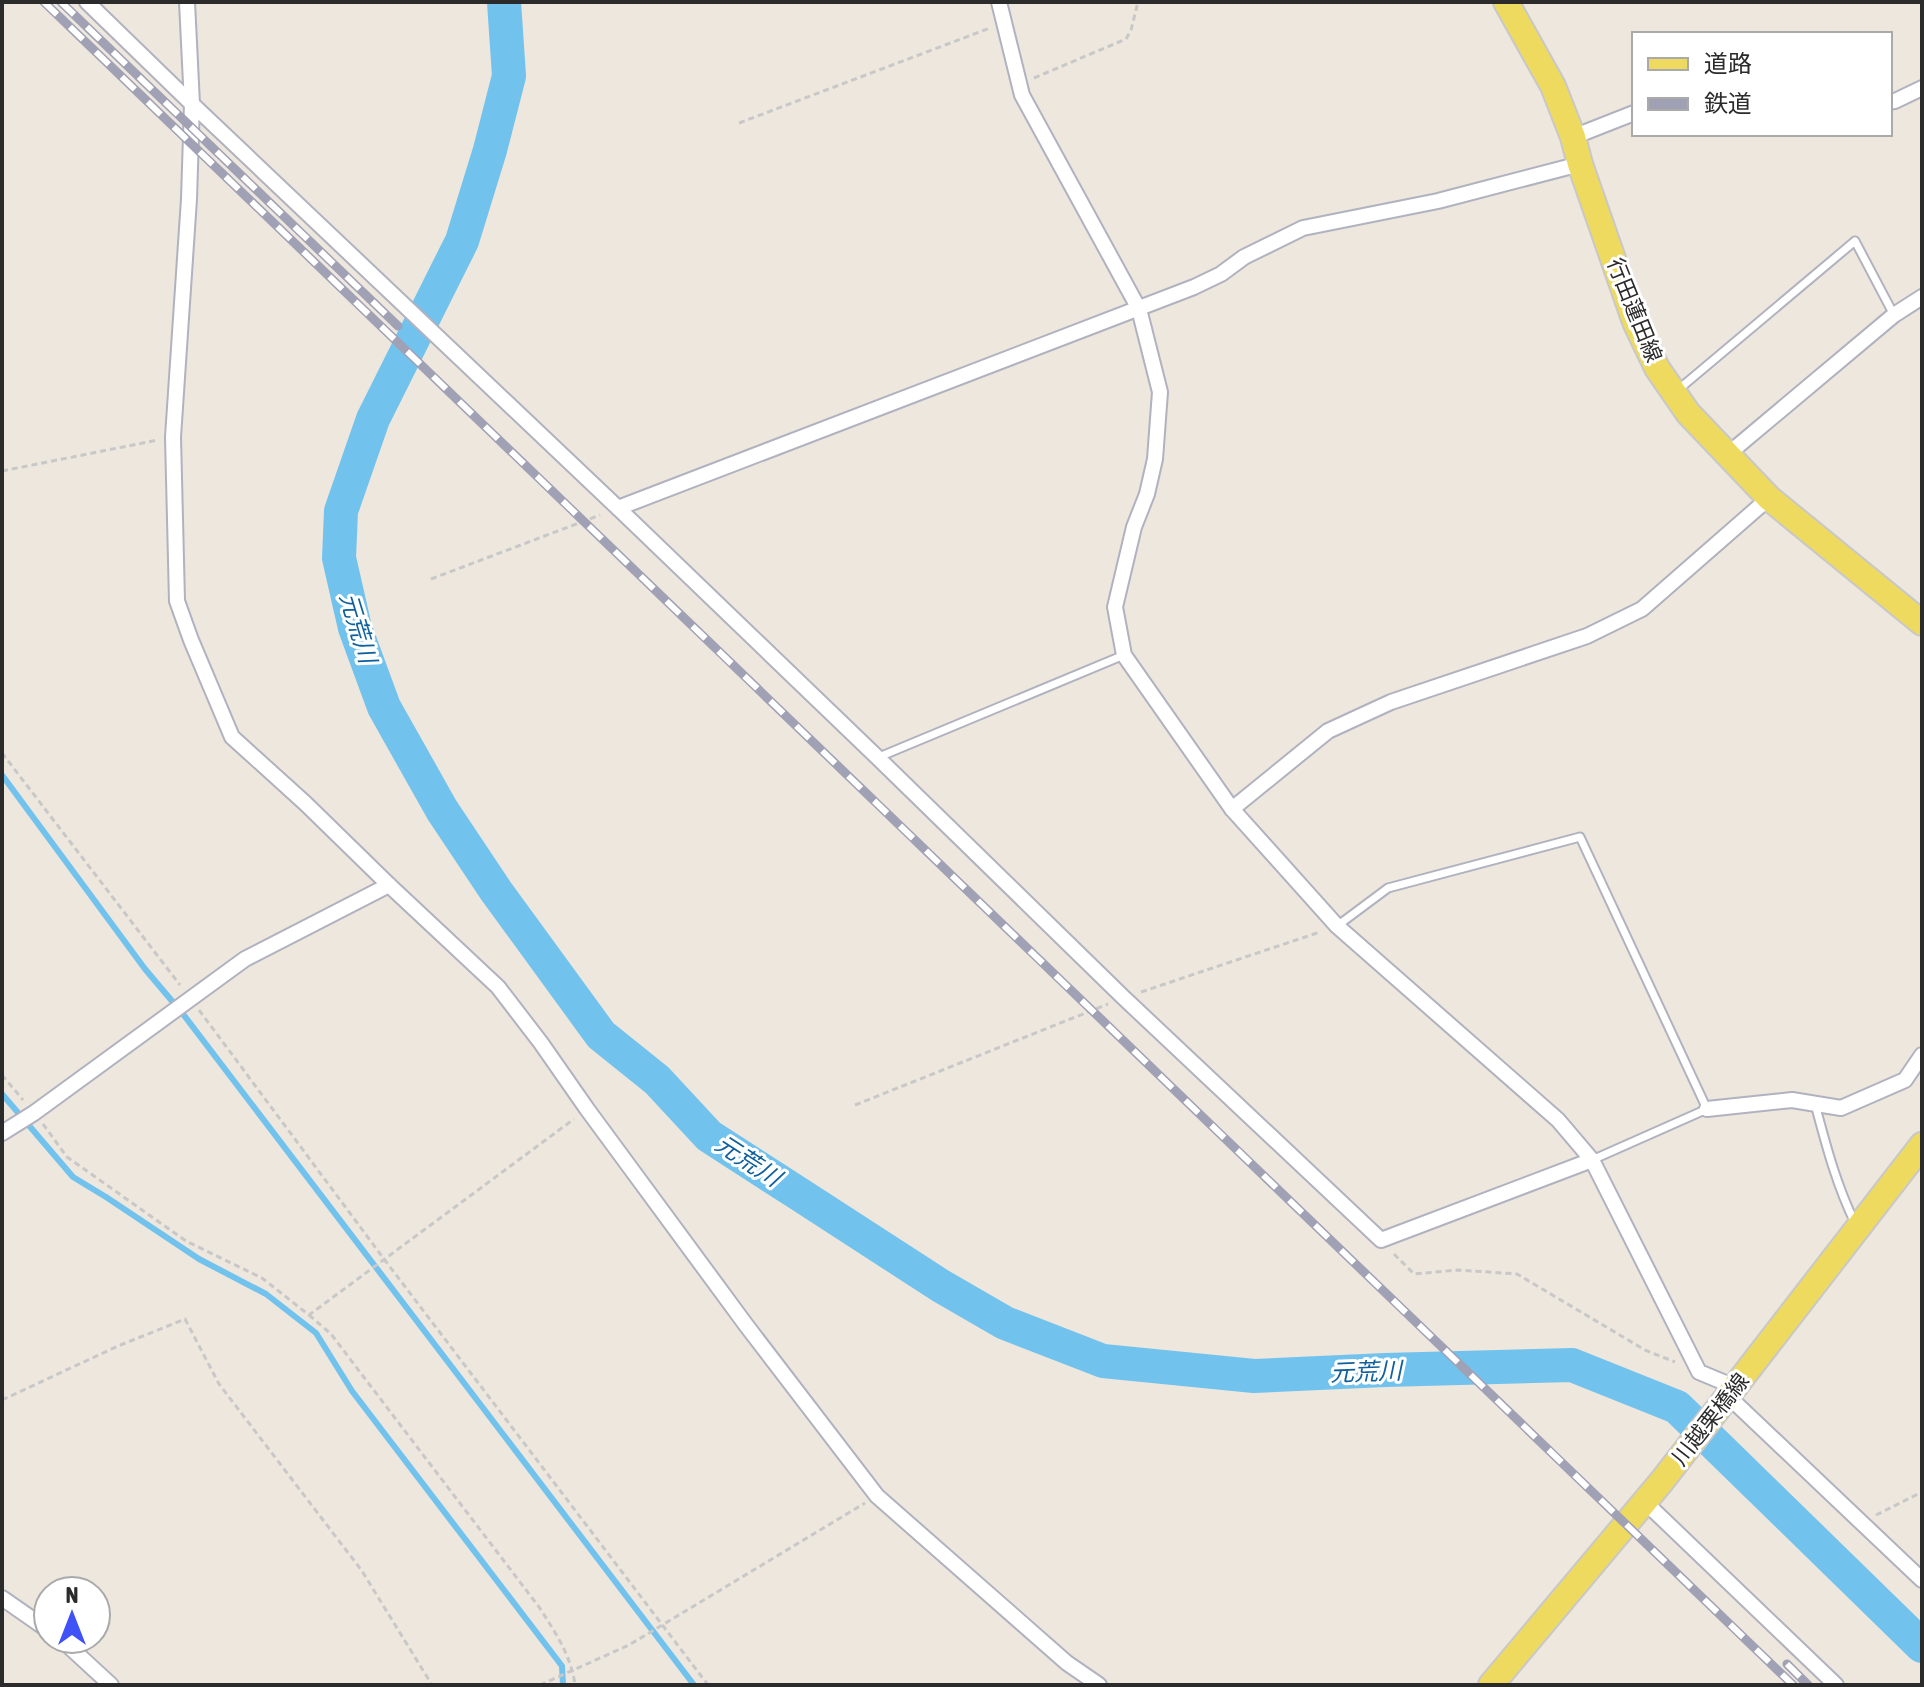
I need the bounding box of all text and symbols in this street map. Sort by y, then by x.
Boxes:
legend [1632,32,1892,136]
text: 道路 [1704,50,1752,77]
text: 鉄道 [1704,90,1752,117]
street label: 行田蓮田線 [1602,254,1668,366]
water label: 元荒川 [335,589,383,669]
water label: 元荒川 [711,1130,788,1193]
water label: 元荒川 [1330,1357,1405,1386]
street label: 川越栗橋線 [1666,1368,1754,1470]
north arrow [32,1575,112,1655]
text: N [66,1582,78,1608]

